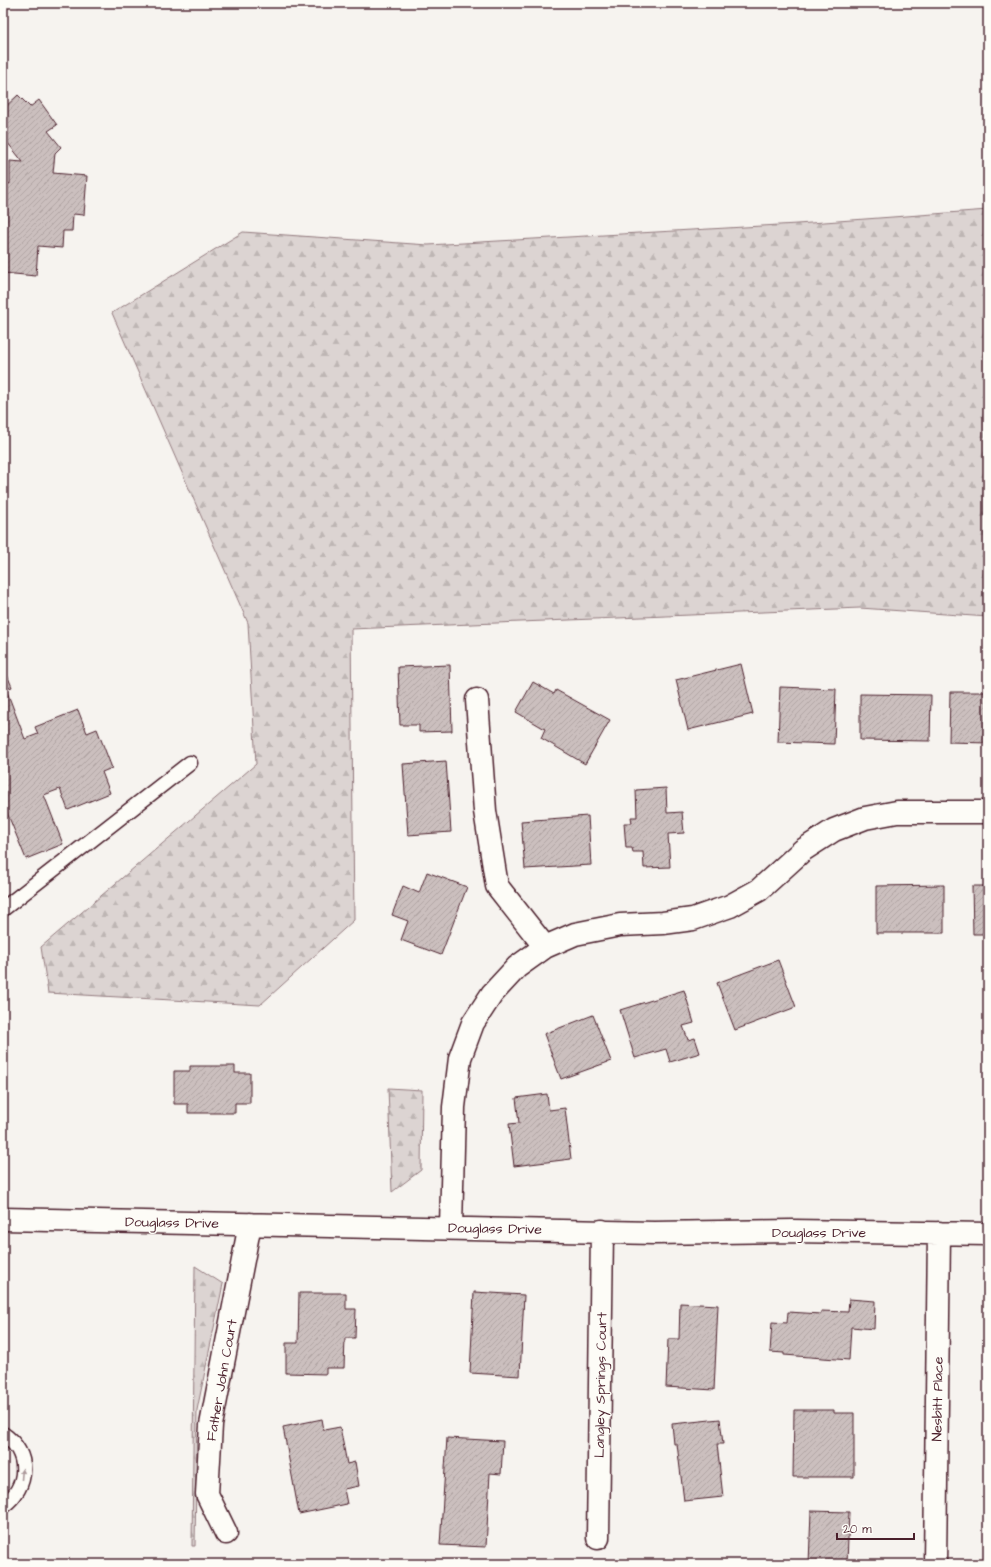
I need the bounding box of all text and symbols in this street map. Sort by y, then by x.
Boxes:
street label: Douglass Drive [125,1212,220,1234]
street label: Douglass Drive [448,1218,543,1240]
street label: Douglass Drive [772,1223,866,1243]
street label: Langley Springs Court [590,1312,612,1458]
street label: Father John Court [201,1317,243,1443]
street label: Nesbitt Place [927,1356,949,1442]
one-way arrow [19,1468,26,1480]
scale bar [837,1515,914,1541]
text: 20 m [843,1521,872,1538]

